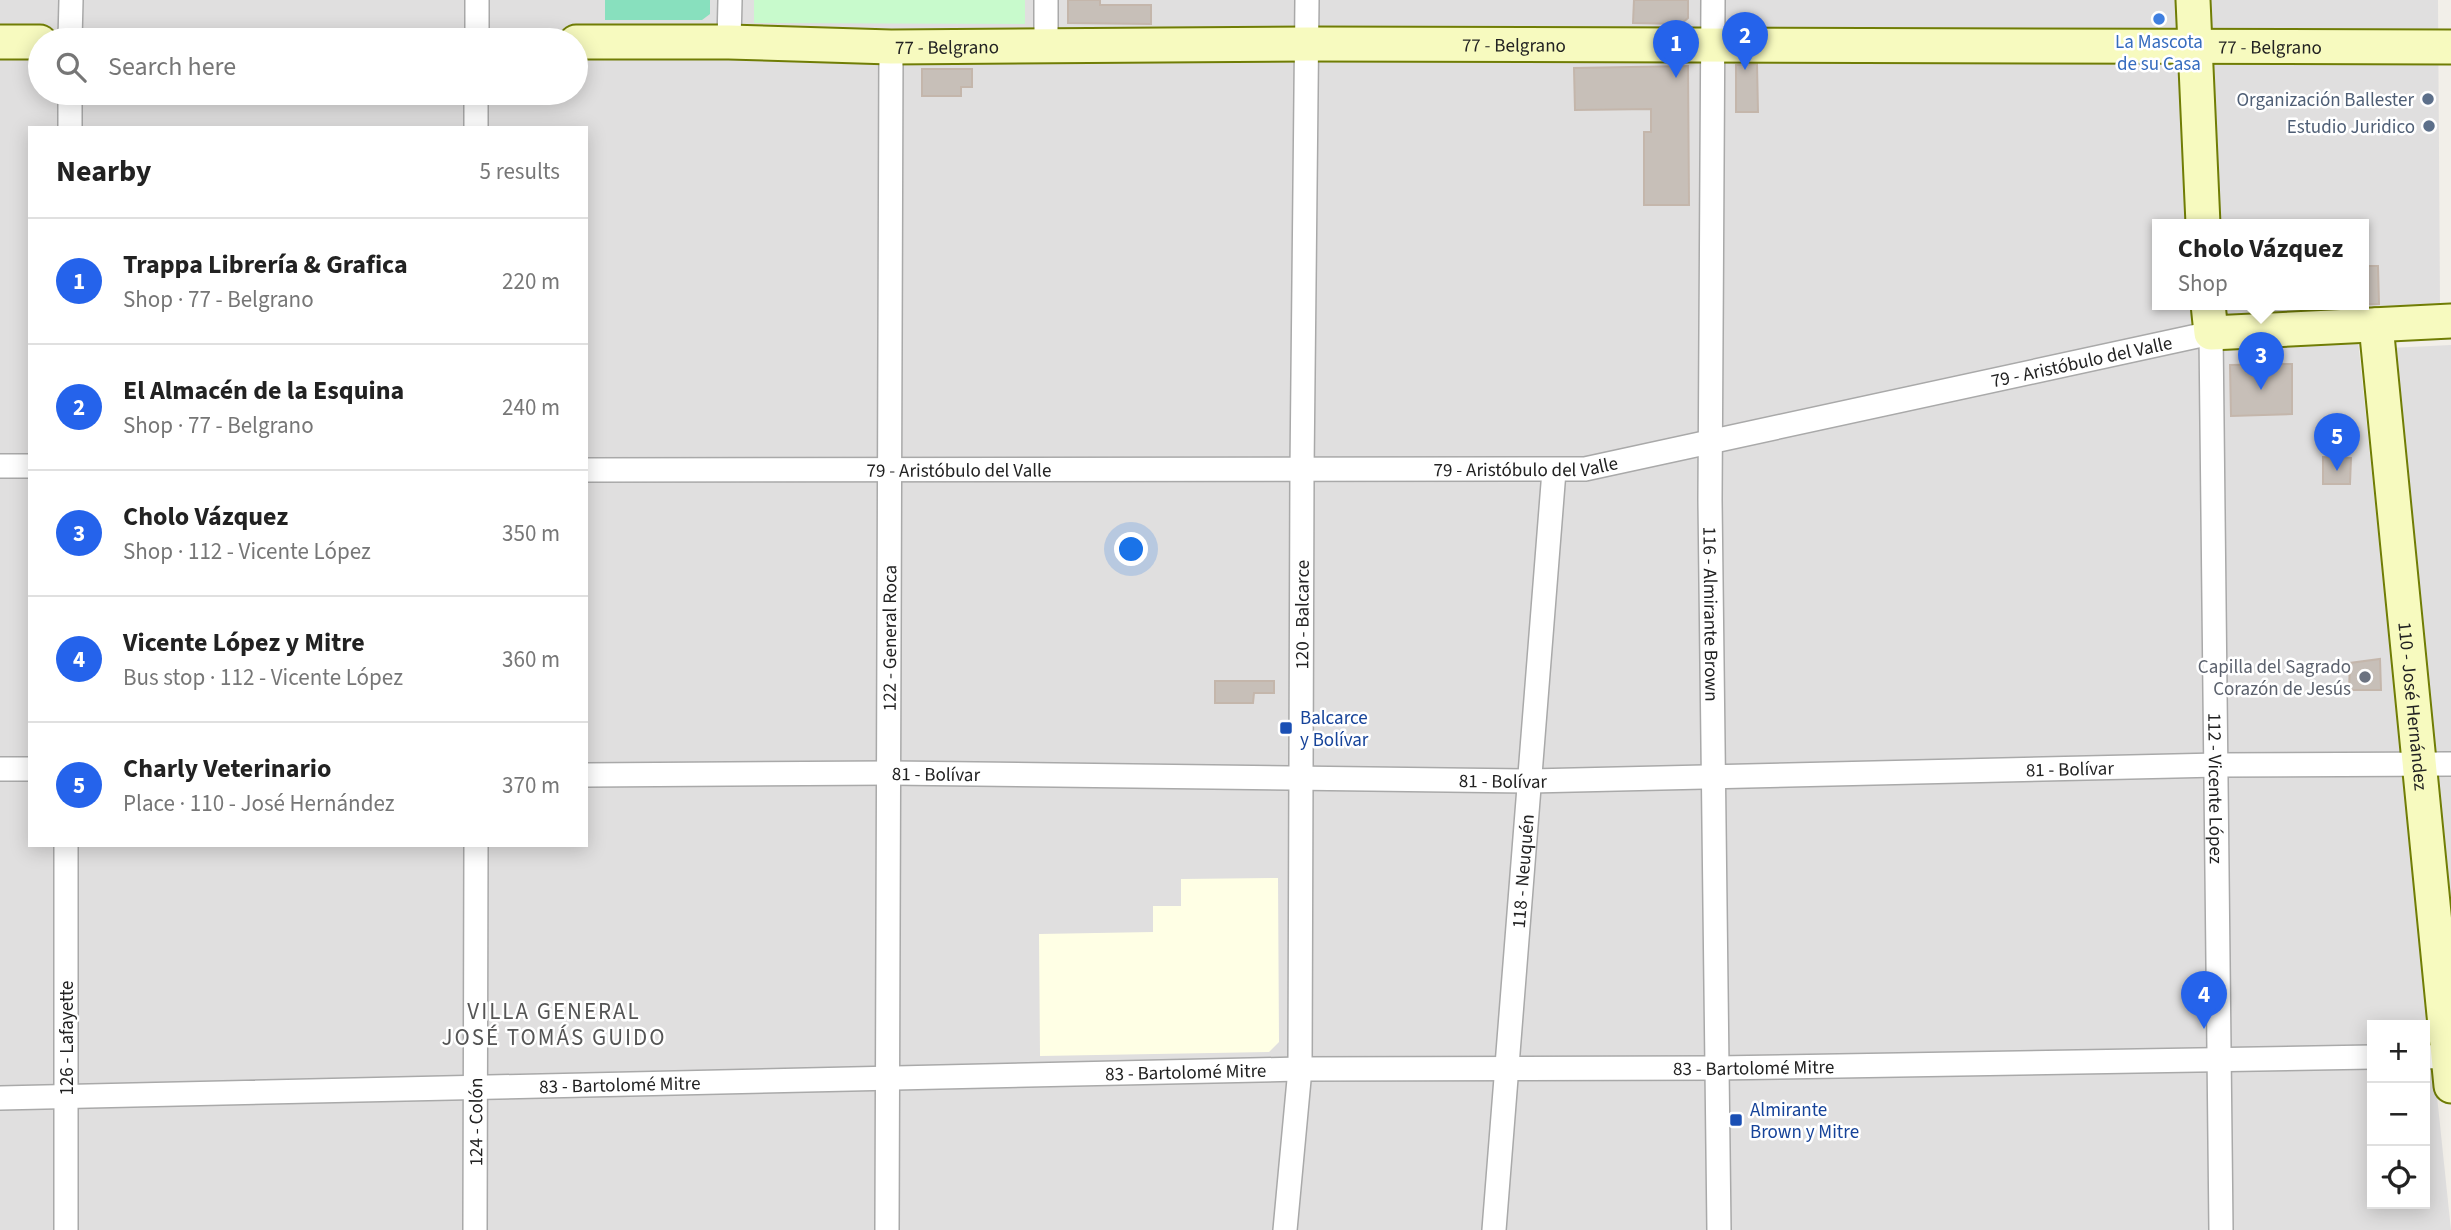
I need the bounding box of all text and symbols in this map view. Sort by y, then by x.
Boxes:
marker: La Mascota de su Casa [2151,11,2167,27]
pin: 2 [1722,12,1768,70]
pin: 1 [1653,20,1699,78]
search box [28,28,588,105]
place label: La Mascota de su Casa [2115,29,2203,78]
street label: 77 - Belgrano [1462,32,1566,60]
street label: 77 - Belgrano [895,34,999,62]
street label: 77 - Belgrano [2218,34,2322,62]
icon: search [52,48,90,86]
text: Search here [108,48,236,85]
place label: Organización Ballester [2236,87,2414,114]
marker: Organización Ballester [2420,91,2436,107]
place label: Estudio Juridico [2287,114,2415,141]
marker: Estudio Juridico [2421,118,2437,134]
text: Nearby [56,150,151,193]
text: 5 results [480,155,560,188]
popup [2152,219,2369,310]
text: Cholo Vázquez [2178,230,2343,267]
text: Trappa Librería & Grafica [123,246,408,283]
text: 1 [73,265,85,298]
text: 220 m [502,265,560,298]
text: Shop [2178,267,2228,300]
text: Shop · 77 - Belgrano [123,283,314,316]
street label: 79 - Aristóbulo del Valle [1989,330,2175,395]
pin: 3 [2238,332,2284,390]
text: El Almacén de la Esquina [123,372,404,409]
text: 2 [73,391,85,424]
text: 240 m [502,391,560,424]
text: Shop · 77 - Belgrano [123,409,314,442]
pin: 5 [2314,413,2360,471]
street label: 79 - Aristóbulo del Valle [1434,450,1621,484]
street label: 79 - Aristóbulo del Valle [867,458,1051,485]
text: Cholo Vázquez [123,498,288,535]
text: 3 [73,517,85,550]
text: 350 m [502,517,560,550]
street label: 116 - Almirante Brown [1695,526,1724,702]
your location [1114,532,1148,566]
text: Shop · 112 - Vicente López [123,535,371,568]
street label: 120 - Balcarce [1289,560,1317,670]
street label: 122 - General Roca [877,565,904,711]
street label: 110 - José Hernández [2390,621,2434,792]
text: Vicente López y Mitre [123,624,365,661]
text: 4 [73,643,85,676]
text: 360 m [502,643,560,676]
place label: Capilla del Sagrado Corazón de Jesús [2198,654,2351,703]
text: Bus stop · 112 - Vicente López [123,661,403,694]
marker: Capilla del Sagrado Corazón de Jesús [2357,669,2373,685]
place label: Balcarce y Bolívar [1300,705,1369,754]
street label: 112 - Vicente López [2200,713,2229,864]
marker: Balcarce y Bolívar [1278,720,1294,736]
text: Charly Veterinario [123,750,331,787]
street label: 81 - Bolívar [2025,755,2115,784]
street label: 81 - Bolívar [892,761,981,789]
street label: 81 - Bolívar [1459,768,1548,796]
text: 5 [73,769,85,802]
text: 370 m [502,769,560,802]
text: Place · 110 - José Hernández [123,787,395,820]
street label: 118 - Neuquén [1506,813,1542,929]
pin: 4 [2181,971,2227,1029]
street label: 126 - Lafayette [54,980,81,1096]
district label: VILLA GENERAL JOSÉ TOMÁS GUIDO [442,995,666,1054]
map controls [2367,1020,2430,1209]
button: + [2367,1020,2430,1083]
street label: 83 - Bartolomé Mitre [1673,1054,1835,1083]
street label: 83 - Bartolomé Mitre [1105,1058,1267,1088]
street label: 83 - Bartolomé Mitre [539,1070,701,1101]
street label: 124 - Colón [463,1078,490,1166]
button: − [2367,1083,2430,1146]
place label: Almirante Brown y Mitre [1750,1097,1859,1146]
marker: Almirante Brown y Mitre [1728,1112,1744,1128]
button: locate [2367,1146,2430,1209]

